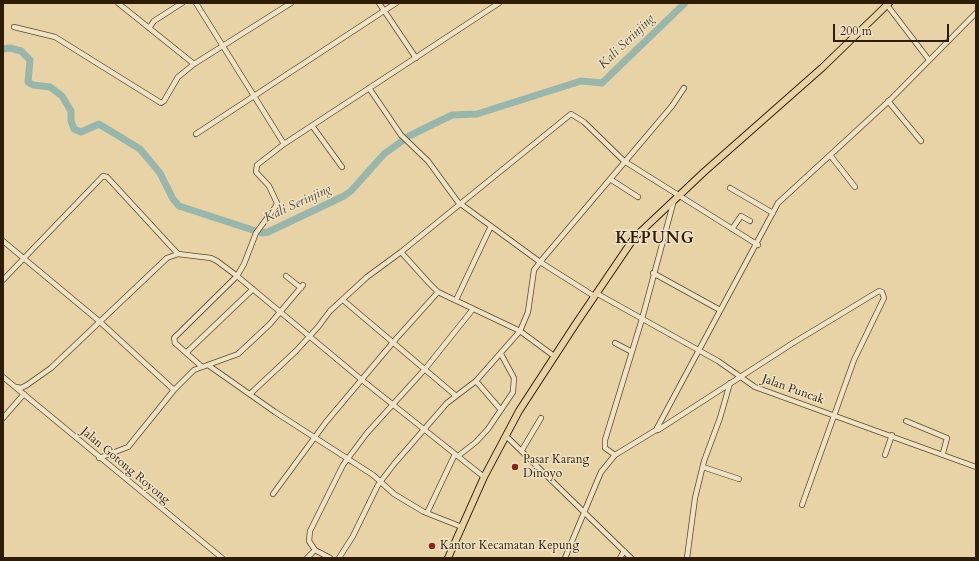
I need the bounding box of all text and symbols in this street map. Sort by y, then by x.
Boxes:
water label: Kali Serinjing [596,11,658,73]
scale bar [835,16,951,42]
text: 200 m [840,23,872,39]
water label: Kali Serinjing [262,182,334,226]
district label: KEPUNG [615,229,695,249]
street label: Jalan Puncak [760,372,826,408]
street label: Jalan Gotong Royong [78,425,172,507]
place label: Pasar Karang Dinoyo [523,453,589,481]
marker: Pasar Karang Dinoyo [510,462,520,472]
place label: Kantor Kecamatan Kepung [440,539,579,553]
marker: Kantor Kecamatan Kepung [427,541,437,551]

